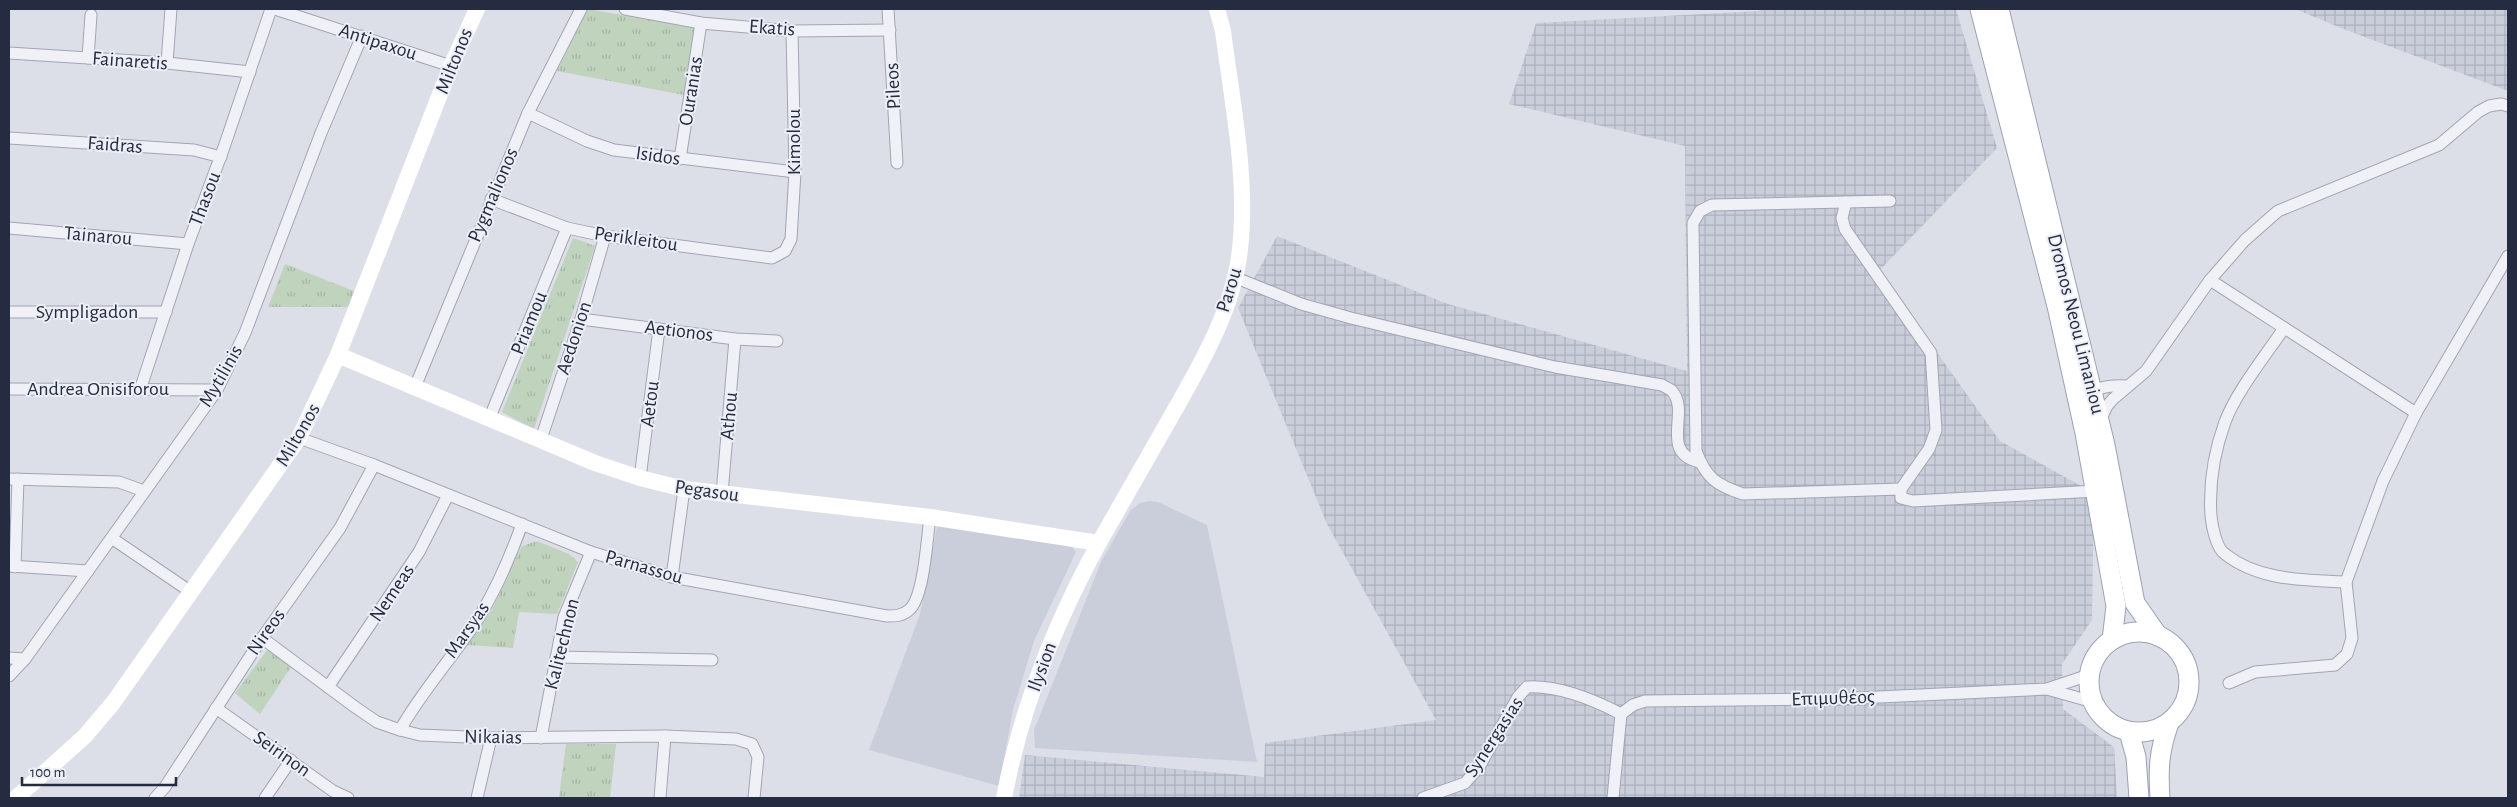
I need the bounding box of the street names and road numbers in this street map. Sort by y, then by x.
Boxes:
street label: Ekatis [748,16,796,40]
street label: Antipaxou [337,20,419,64]
street label: Miltonos [432,25,476,97]
street label: Fainaretis [91,48,169,74]
street label: Ouranias [676,55,706,127]
street label: Pileos [882,62,904,110]
street label: Kimolou [784,109,804,175]
street label: Faidras [87,133,143,157]
street label: Isidos [634,143,682,169]
street label: Pygmalionos [464,145,522,245]
street label: Thasou [186,169,224,229]
street label: Tainarou [63,223,133,249]
street label: Perikleitou [593,223,679,255]
street label: Dromos Neou Limaniou [2044,232,2108,416]
street label: Parou [1213,265,1245,315]
street label: Priamou [507,288,551,358]
street label: Aedonion [553,299,595,377]
street label: Sympligadon [36,302,138,322]
street label: Aetionos [644,317,714,345]
street label: Mytilinis [195,342,247,410]
street label: Andrea Onisiforou [27,379,169,399]
street label: Aetou [637,380,663,428]
street label: Athou [717,391,741,441]
street label: Miltonos [272,400,324,470]
street label: Pegasou [674,477,740,505]
street label: Parnassou [603,546,685,588]
street label: Nemeas [366,561,418,625]
street label: Kalitechnon [541,596,583,692]
street label: Marsyas [441,598,493,662]
street label: Nireos [243,605,289,659]
street label: Ilysion [1024,640,1060,694]
street label: Επιμυθέος [1791,687,1875,709]
street label: Synergasias [1461,693,1527,781]
street label: Nikaias [464,726,522,748]
street label: Seirinon [250,727,314,781]

